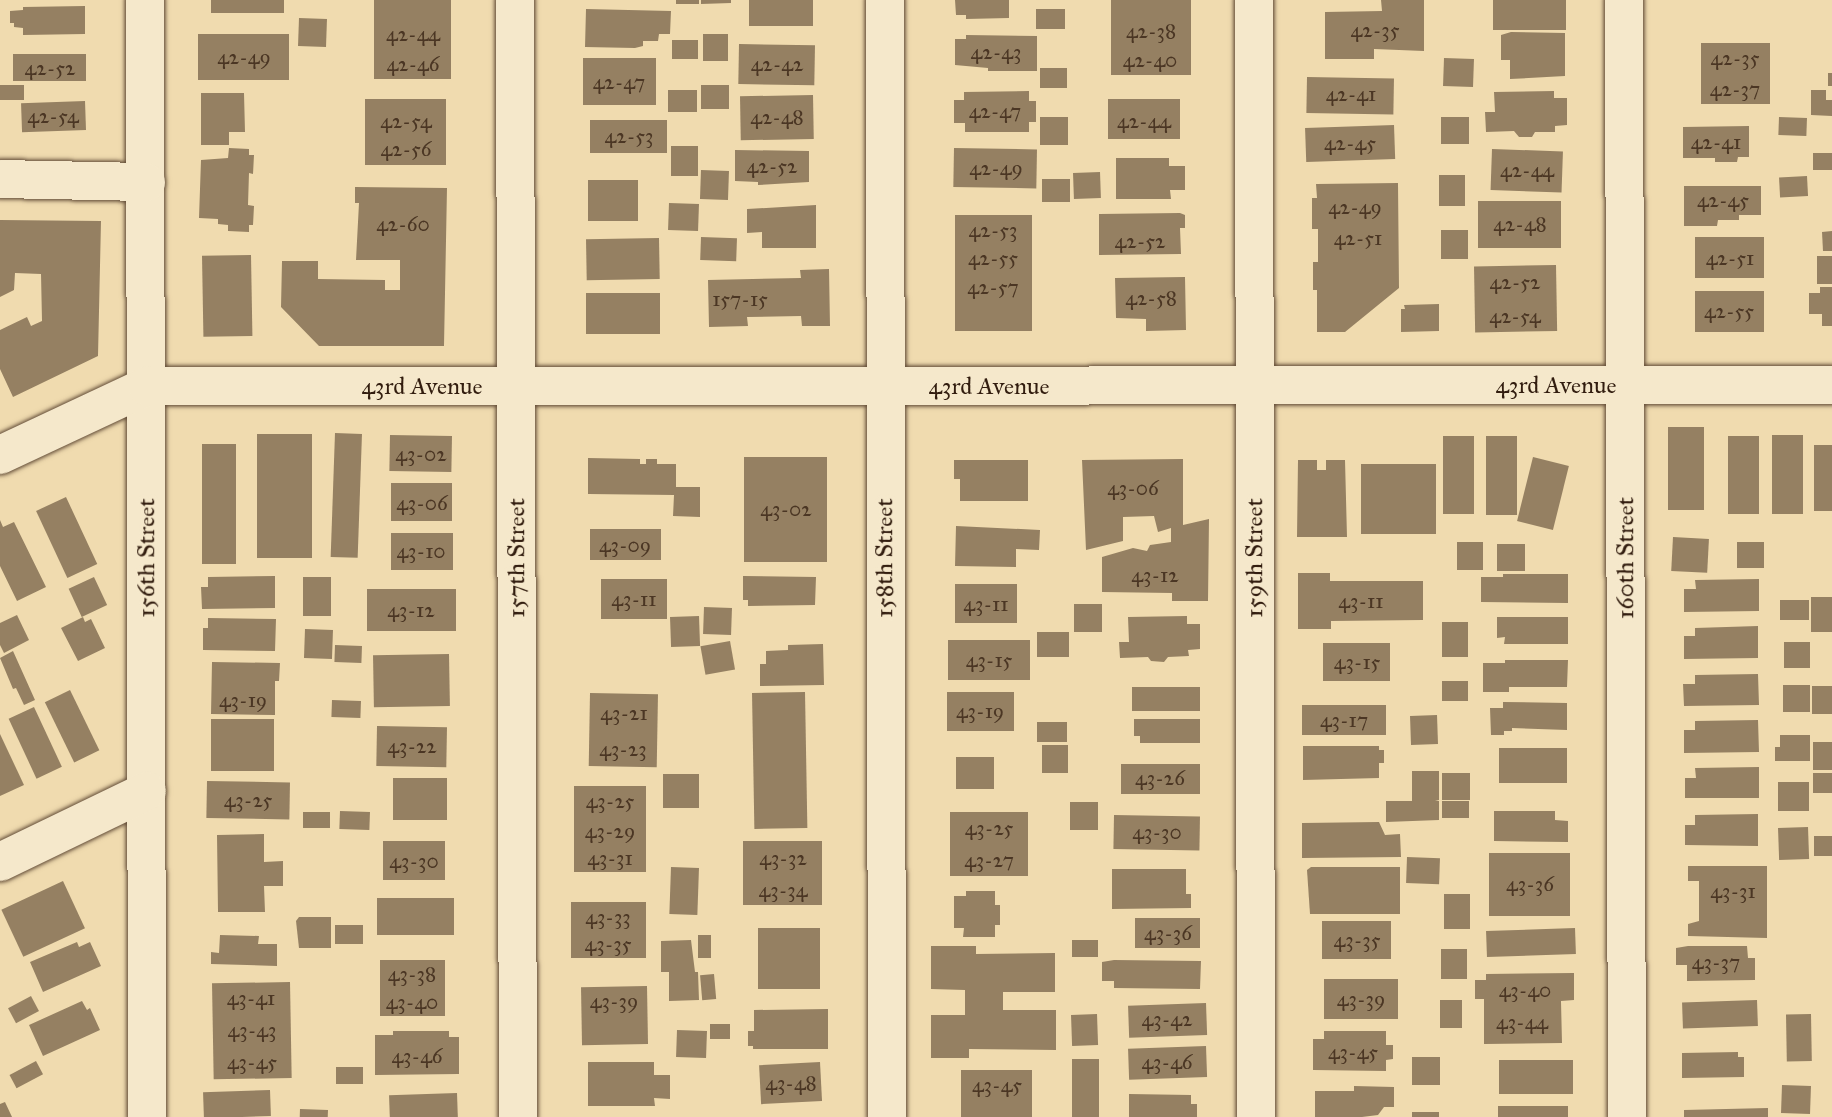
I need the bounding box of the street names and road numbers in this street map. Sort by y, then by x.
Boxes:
street label: 43rd Avenue [1495,372,1617,400]
street label: 43rd Avenue [361,373,483,401]
street label: 43rd Avenue [928,373,1050,401]
street label: 160th Street [1612,497,1640,619]
street label: 156th Street [133,498,161,618]
street label: 157th Street [503,498,531,618]
street label: 158th Street [871,498,899,618]
street label: 159th Street [1241,498,1269,618]

